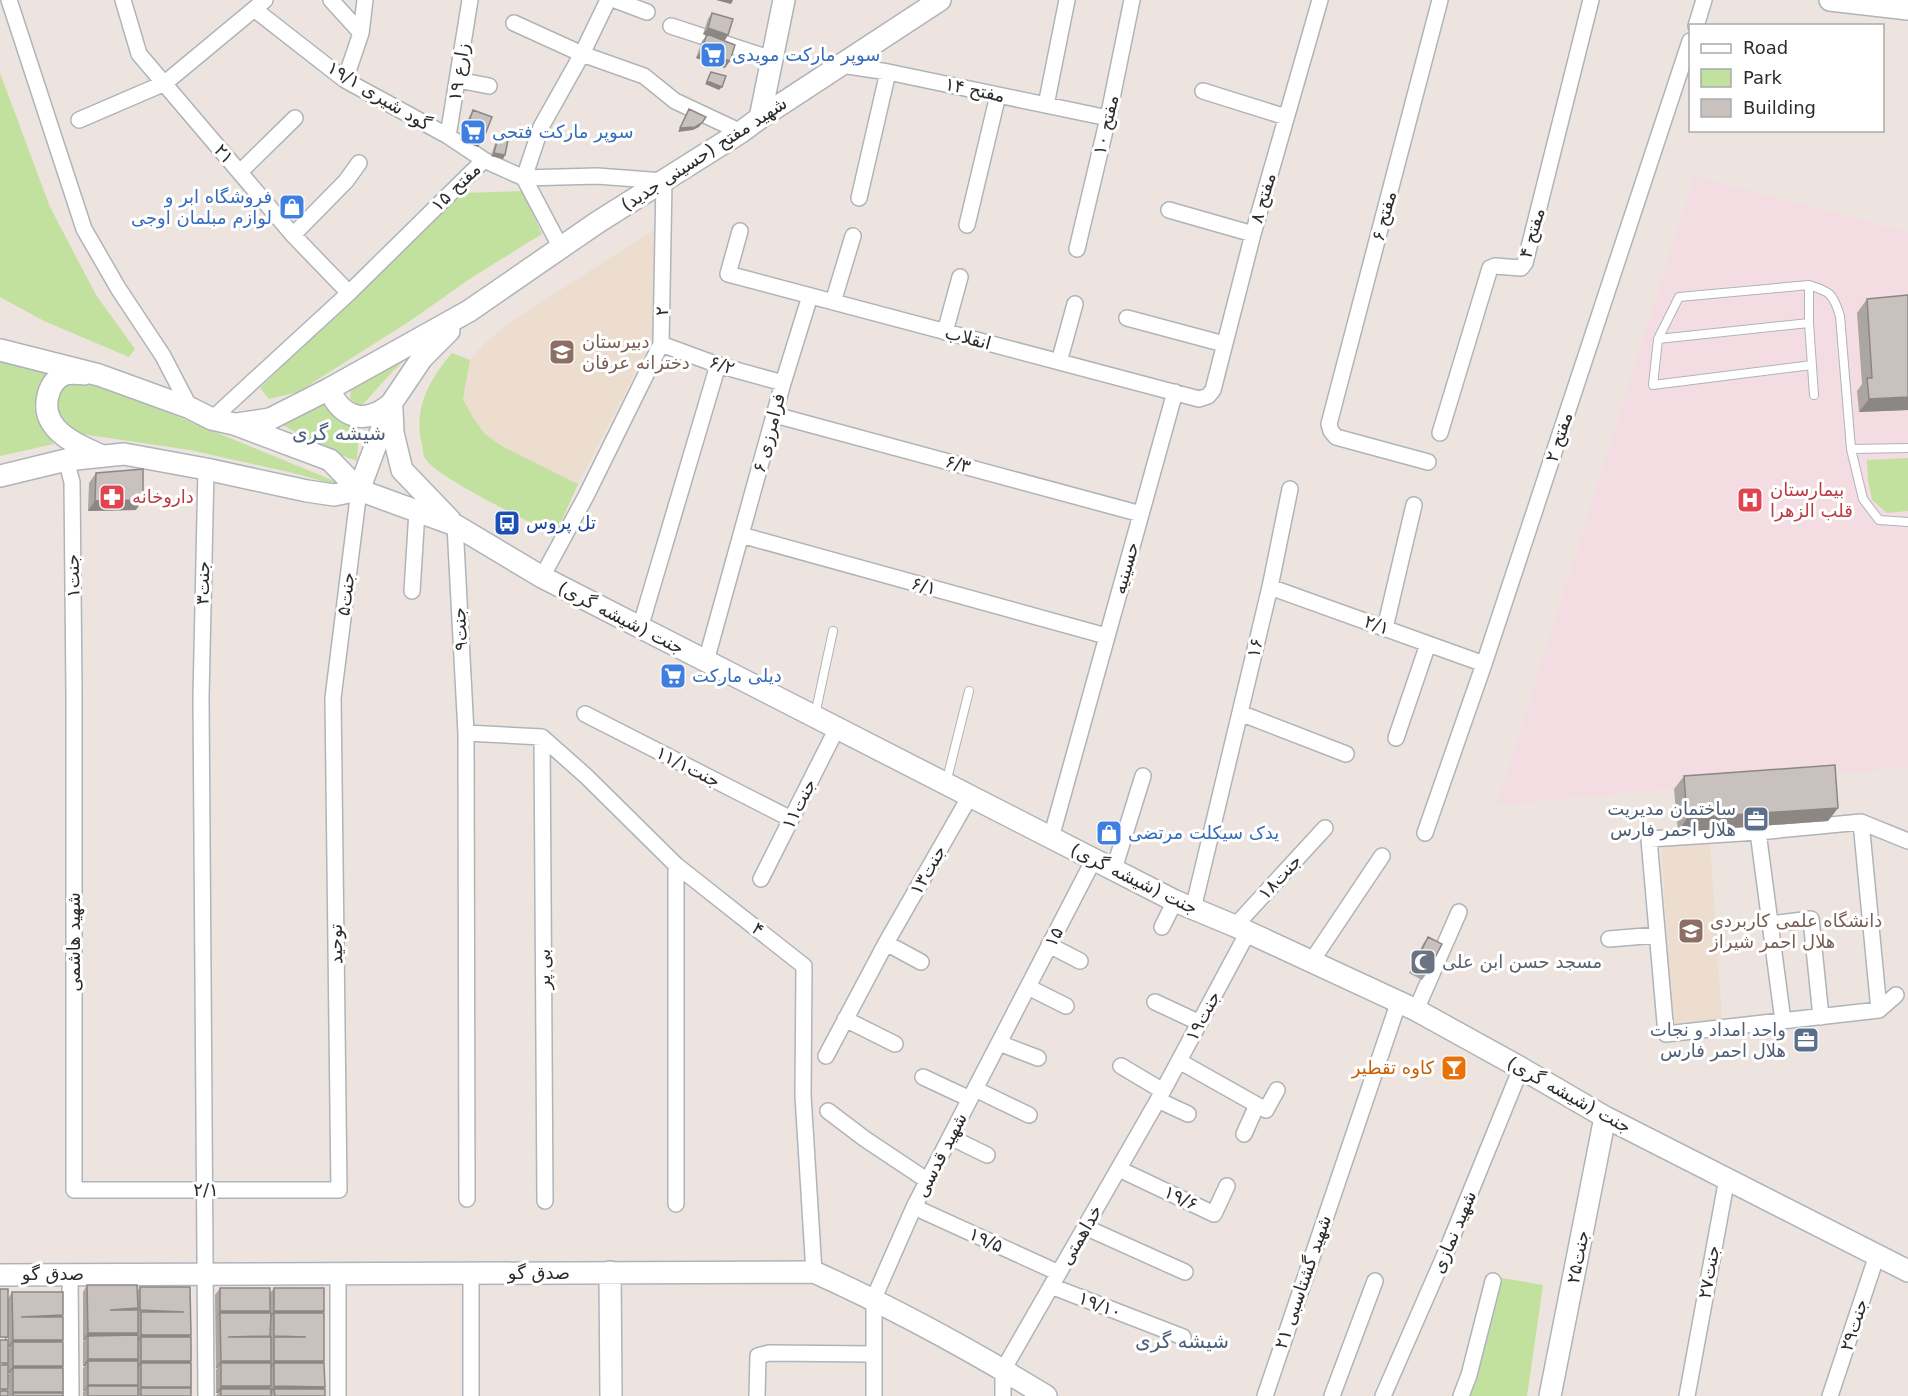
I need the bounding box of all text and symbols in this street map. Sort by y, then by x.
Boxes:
legend [1689,24,1884,132]
text: Road [1743,37,1788,58]
supermarket icon: سوپر مارکت مویدی [698,40,728,70]
street label: ۱۹ زارع [444,42,474,102]
place label: سوپر مارکت مویدی [732,44,880,66]
street label: ۱۹/۱ گود شیری [323,56,435,136]
text: Park [1743,67,1782,88]
street label: مفتح ۱۴ [943,73,1007,107]
street label: شهید مفتح (حسینی جدید) [617,92,791,216]
street label: مفتح ۱۰ [1088,93,1124,157]
text: Building [1743,97,1816,118]
supermarket icon: سوپر مارکت فتحی [458,117,488,147]
place label: سوپر مارکت فتحی [492,121,634,143]
street label: ۲۱ [210,140,239,168]
street label: مفتح ۱۵ [426,158,486,216]
street label: مفتح ۸ [1245,170,1281,226]
place label: فروشگاه ابر و لوازم مبلمان اوجی [131,186,272,229]
street label: مفتح ۶ [1367,188,1401,244]
shop icon: فروشگاه ابر و لوازم مبلمان اوجی [277,192,307,222]
street label: مفتح ۴ [1514,205,1550,261]
street label: ۲ [651,306,672,316]
street label: انقلاب [943,321,993,354]
place label: دبیرستان دخترانه عرفان [582,331,690,374]
school or university icon: دبیرستان دخترانه عرفان [547,337,577,367]
street label: ۶/۲ [707,351,737,378]
street label: فرامرزی ۶ [748,391,790,475]
street label: مفتح ۲ [1541,409,1577,465]
district label: شیشه گری [292,421,386,445]
street label: ۶/۳ [943,450,973,477]
place label: بیمارستان قلب الزهرا [1770,479,1853,522]
pharmacy icon: داروخانه [97,482,127,512]
hospital icon: بیمارستان قلب الزهرا [1735,485,1765,515]
place label: داروخانه [132,486,194,508]
bus stop icon: تل پروس [492,508,522,538]
place label: تل پروس [526,512,596,534]
street label: حسینیه [1108,539,1143,596]
street label: جنت۱ [62,554,83,598]
street label: جنت۳ [192,561,213,605]
street label: جنت۵ [332,571,359,617]
street label: ۶/۱ [909,572,939,599]
street label: جنت (شیشه گری) [554,577,688,659]
street label: جنت۹ [448,607,471,651]
street label: ۲/۱ [1362,610,1393,639]
street label: ۱۶ [1242,636,1267,660]
supermarket icon: دیلی مارکت [658,661,688,691]
place label: دیلی مارکت [692,665,782,686]
street label: جنت۱۱/۱ [653,741,724,792]
street label: جنت۱۱ [777,775,820,832]
place label: ساختمان مدیریت هلال احمر فارس [1607,798,1736,841]
office icon: ساختمان مدیریت هلال احمر فارس [1741,804,1771,834]
shop icon: یدک سیکلت مرتضی [1094,818,1124,848]
place label: یدک سیکلت مرتضی [1128,822,1279,844]
street label: جنت (شیشه گری) [1067,839,1201,919]
street label: جنت۱۳ [905,841,950,898]
street label: جنت۱۸ [1254,850,1306,903]
street label: شهید هاشمی [63,892,85,992]
place label: دانشگاه علمی کاربردی هلال احمر شیراز [1709,910,1882,953]
school or university icon: دانشگاه علمی کاربردی هلال احمر شیراز [1676,916,1706,946]
street label: ۴ [748,917,769,940]
street label: ۱۵ [1040,923,1067,950]
street label: توحید [325,924,347,964]
mosque icon: مسجد حسن ابن علی [1408,947,1438,977]
street label: بی پر [533,949,555,990]
place label: مسجد حسن ابن علی [1442,951,1602,973]
street label: جنت۱۹ [1181,987,1224,1044]
place label: واحد امداد و نجات هلال احمر فارس [1650,1019,1786,1062]
office icon: واحد امداد و نجات هلال احمر فارس [1791,1025,1821,1055]
street label: جنت (شیشه گری) [1503,1052,1635,1138]
bar icon: کاوه تقطیر [1439,1053,1469,1083]
place label: کاوه تقطیر [1351,1057,1434,1079]
street label: شهید قدسی [910,1109,972,1201]
street label: ۲/۱ [193,1179,219,1200]
street label: ۱۹/۶ [1161,1181,1202,1214]
street label: شهید نمازی [1427,1187,1481,1277]
street label: خداهمتی [1055,1201,1106,1269]
street label: شهید گشتاسبی ۲۱ [1270,1212,1336,1352]
street label: ۱۹/۵ [966,1223,1006,1256]
street label: جنت۲۵ [1562,1229,1593,1285]
street label: جنت۲۷ [1694,1244,1723,1300]
street label: صدق گو [507,1262,570,1284]
street label: صدق گو [21,1263,84,1285]
street label: ۱۹/۱۰ [1076,1287,1125,1322]
street label: جنت۲۹ [1835,1296,1872,1354]
district label: شیشه گری [1135,1329,1229,1353]

